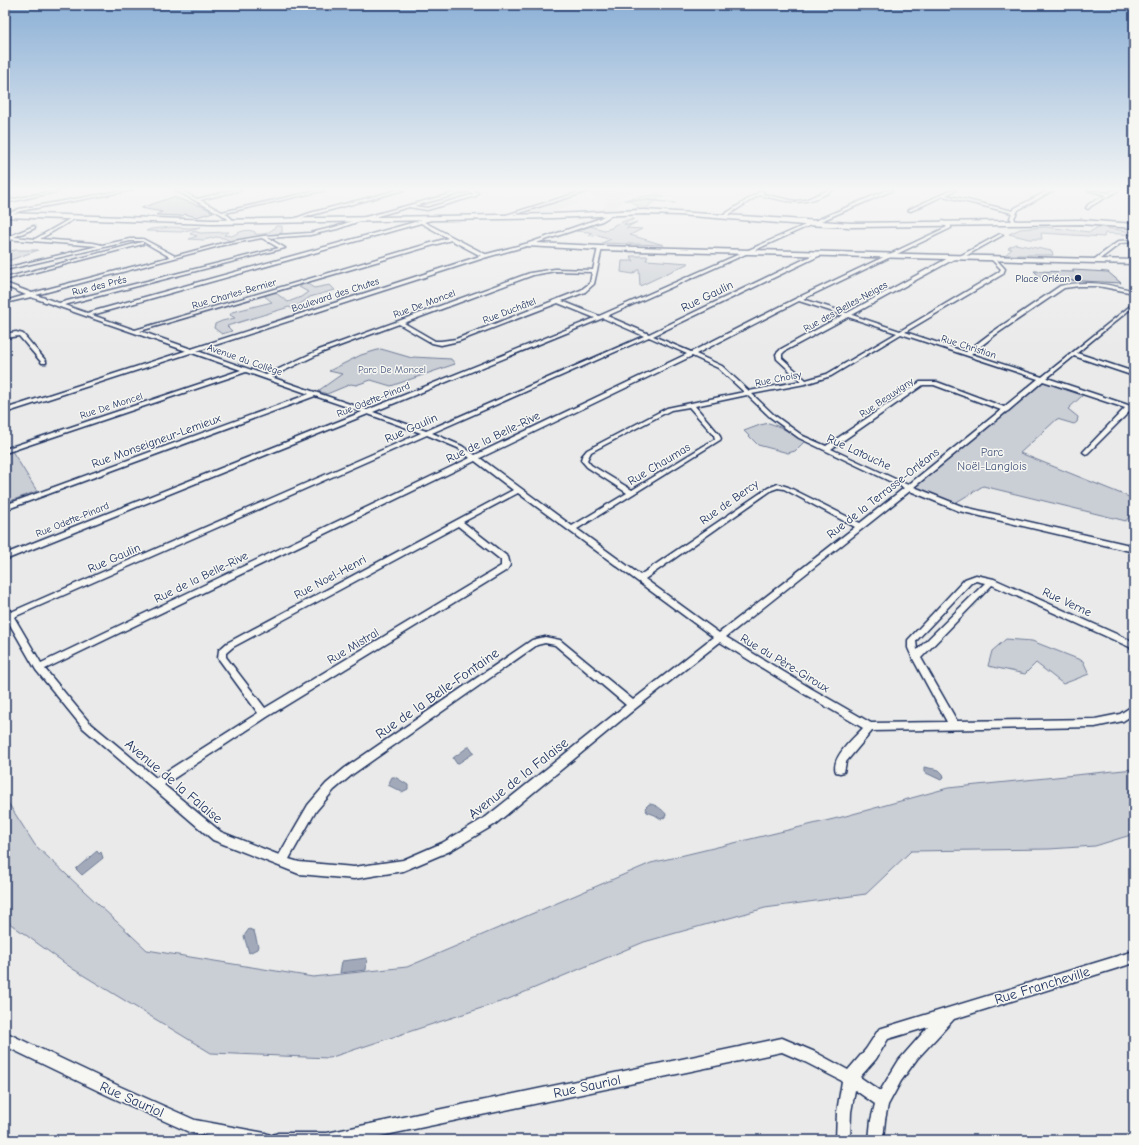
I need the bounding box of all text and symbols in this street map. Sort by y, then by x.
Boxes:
street label: Rue des Prés [71,273,128,299]
place label: Place Orléan [1016,273,1070,285]
marker: Place Orléan [1073,273,1083,283]
street label: Boulevard des Chutes [290,275,381,315]
street label: Rue Charles-Bernier [191,276,278,312]
street label: Rue Gaulin [679,277,735,315]
street label: Rue des Belles-Neiges [801,279,890,335]
street label: Rue De Moncel [392,287,457,321]
street label: Rue Duchâtel [481,295,538,327]
street label: Rue Christian [940,332,998,361]
street label: Avenue du Collège [206,341,284,378]
park label: Parc De Moncel [358,364,426,376]
street label: Rue Choisy [754,368,803,389]
street label: Rue Beauvigny [857,375,916,420]
street label: Rue Odette-Pinard [335,380,412,420]
street label: Rue De Moncel [78,390,144,422]
street label: Rue de la Belle-Rive [444,408,542,466]
street label: Rue Gaulin [382,410,440,446]
street label: Rue Monseigneur-Lemieux [89,411,223,471]
street label: Rue Latouche [825,431,893,473]
street label: Rue Chaumas [625,440,693,488]
street label: Rue de la Terrasse-Orléans [824,445,942,541]
park label: Parc Noël-Langlois [957,445,1027,473]
street label: Rue de Bercy [697,476,762,527]
street label: Rue Odette-Pinard [34,500,111,540]
street label: Rue Gaulin [85,540,143,576]
street label: Rue de la Belle-Rive [152,548,250,606]
street label: Rue Noel-Henri [291,552,369,602]
street label: Rue Verne [1040,585,1094,619]
street label: Rue Mistral [325,625,381,667]
street label: Rue du Père-Giroux [738,631,832,695]
street label: Rue de la Belle-Fontaine [372,644,502,743]
street label: Avenue de la Falaise [465,734,572,823]
street label: Avenue de la Falaise [121,736,226,827]
street label: Rue Francheville [992,963,1092,1008]
street label: Rue Sauriol [552,1071,622,1102]
street label: Rue Sauriol [97,1078,167,1121]

